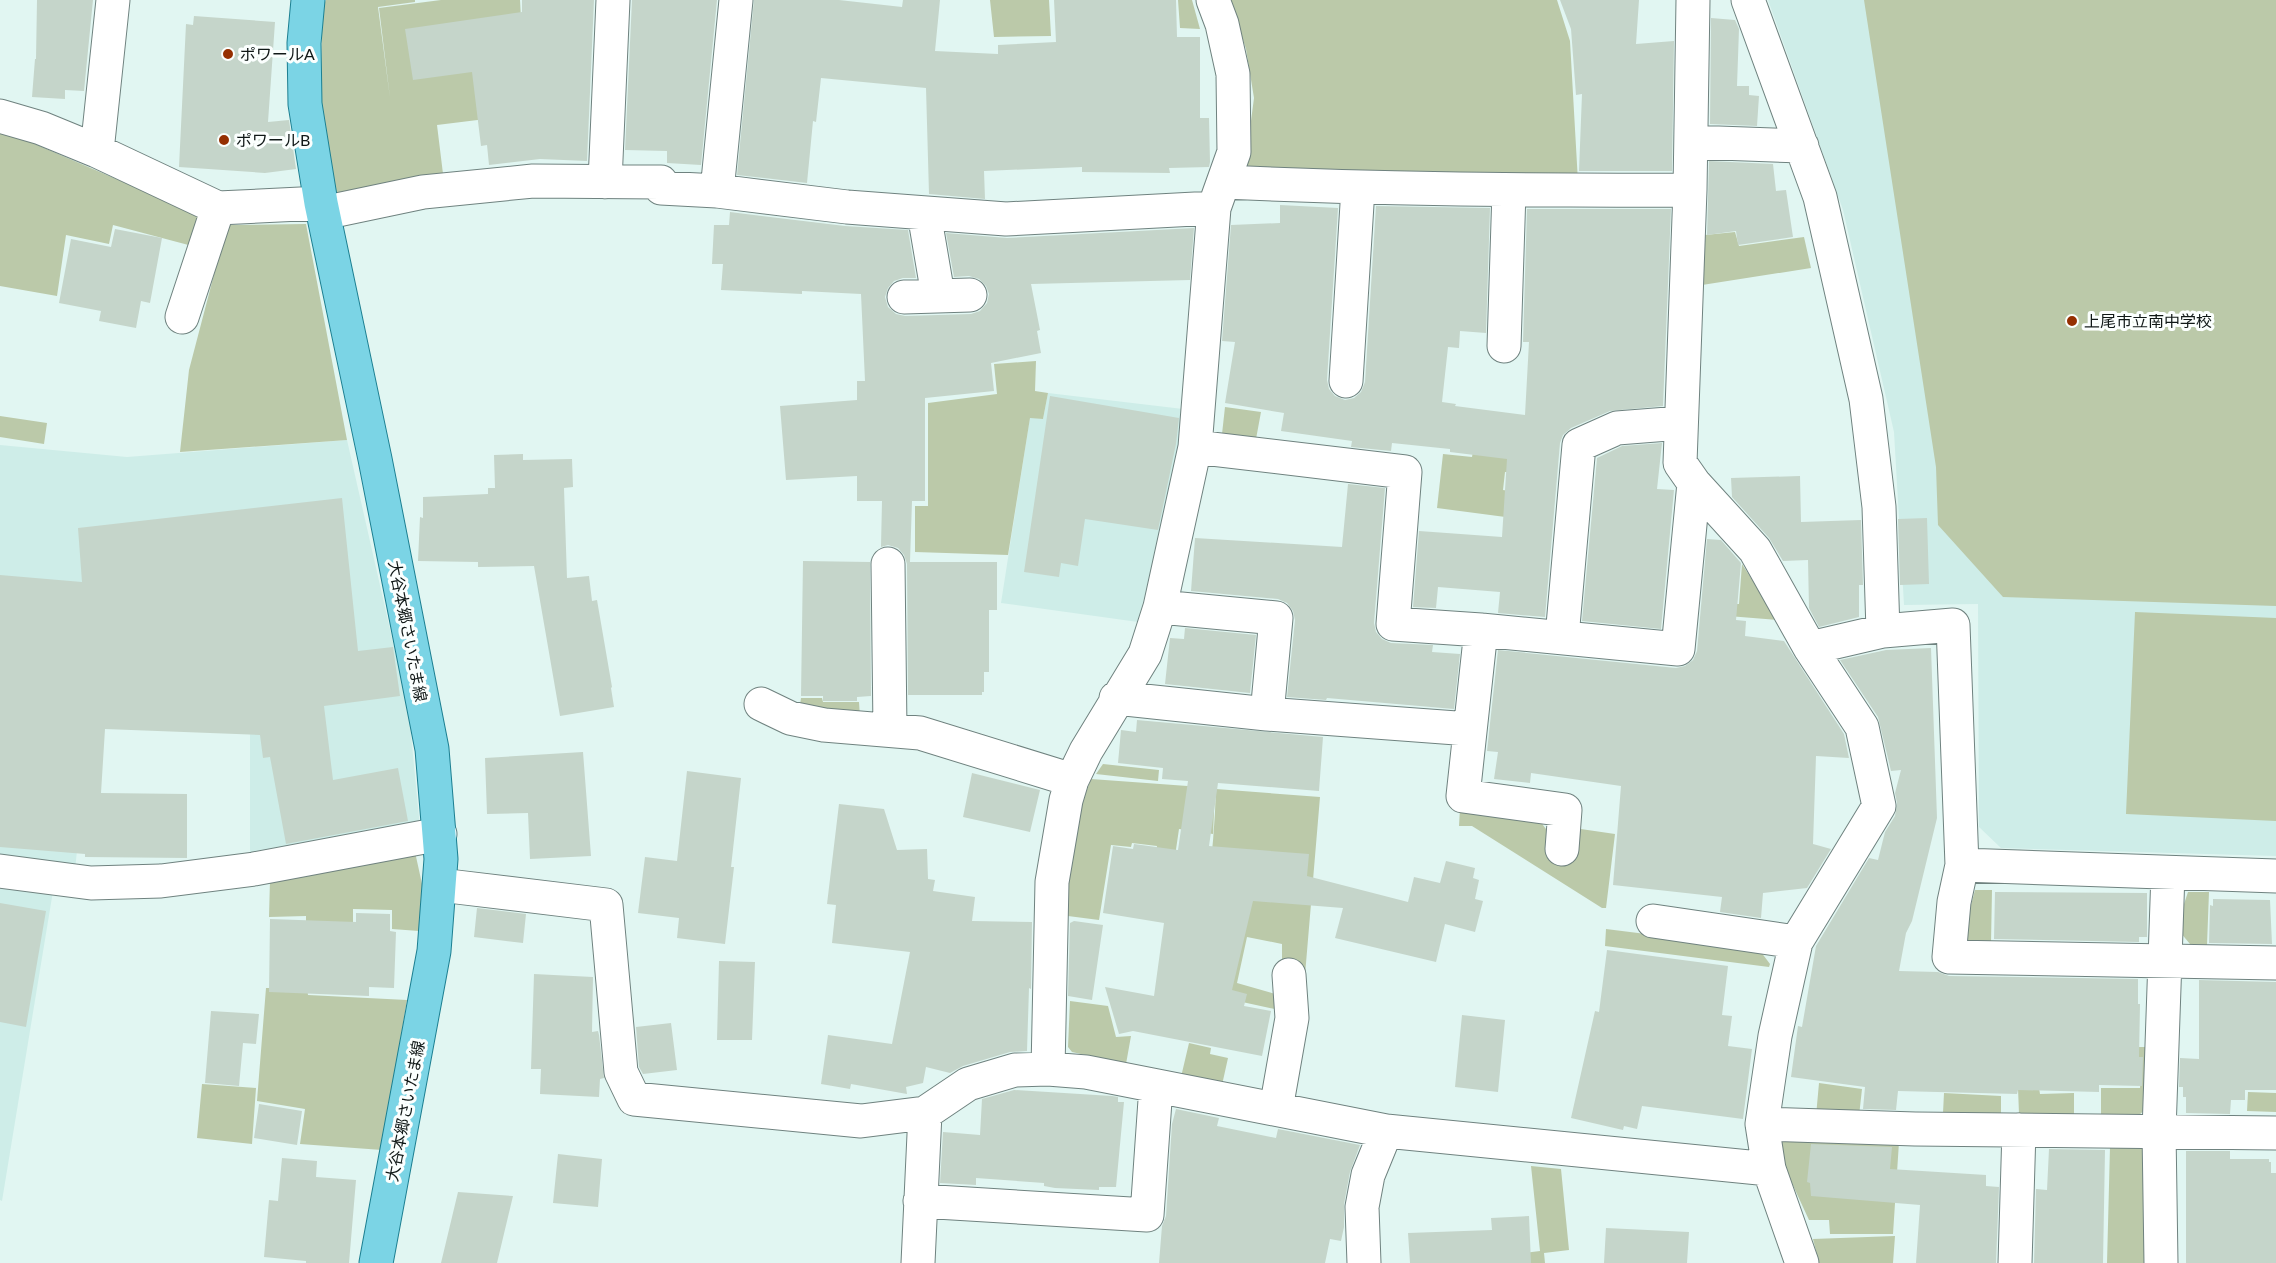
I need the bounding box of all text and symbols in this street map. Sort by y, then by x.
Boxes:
place label: ポワールA [240,44,315,63]
marker: ポワールA [221,47,235,61]
place label: ポワールB [236,130,310,149]
marker: ポワールB [217,133,231,147]
place label: 上尾市立南中学校 [2084,311,2212,330]
marker: 上尾市立南中学校 [2065,314,2079,328]
street label: 大谷本郷さいたま線 [385,559,432,703]
street label: 大谷本郷さいたま線 [381,1039,428,1183]

